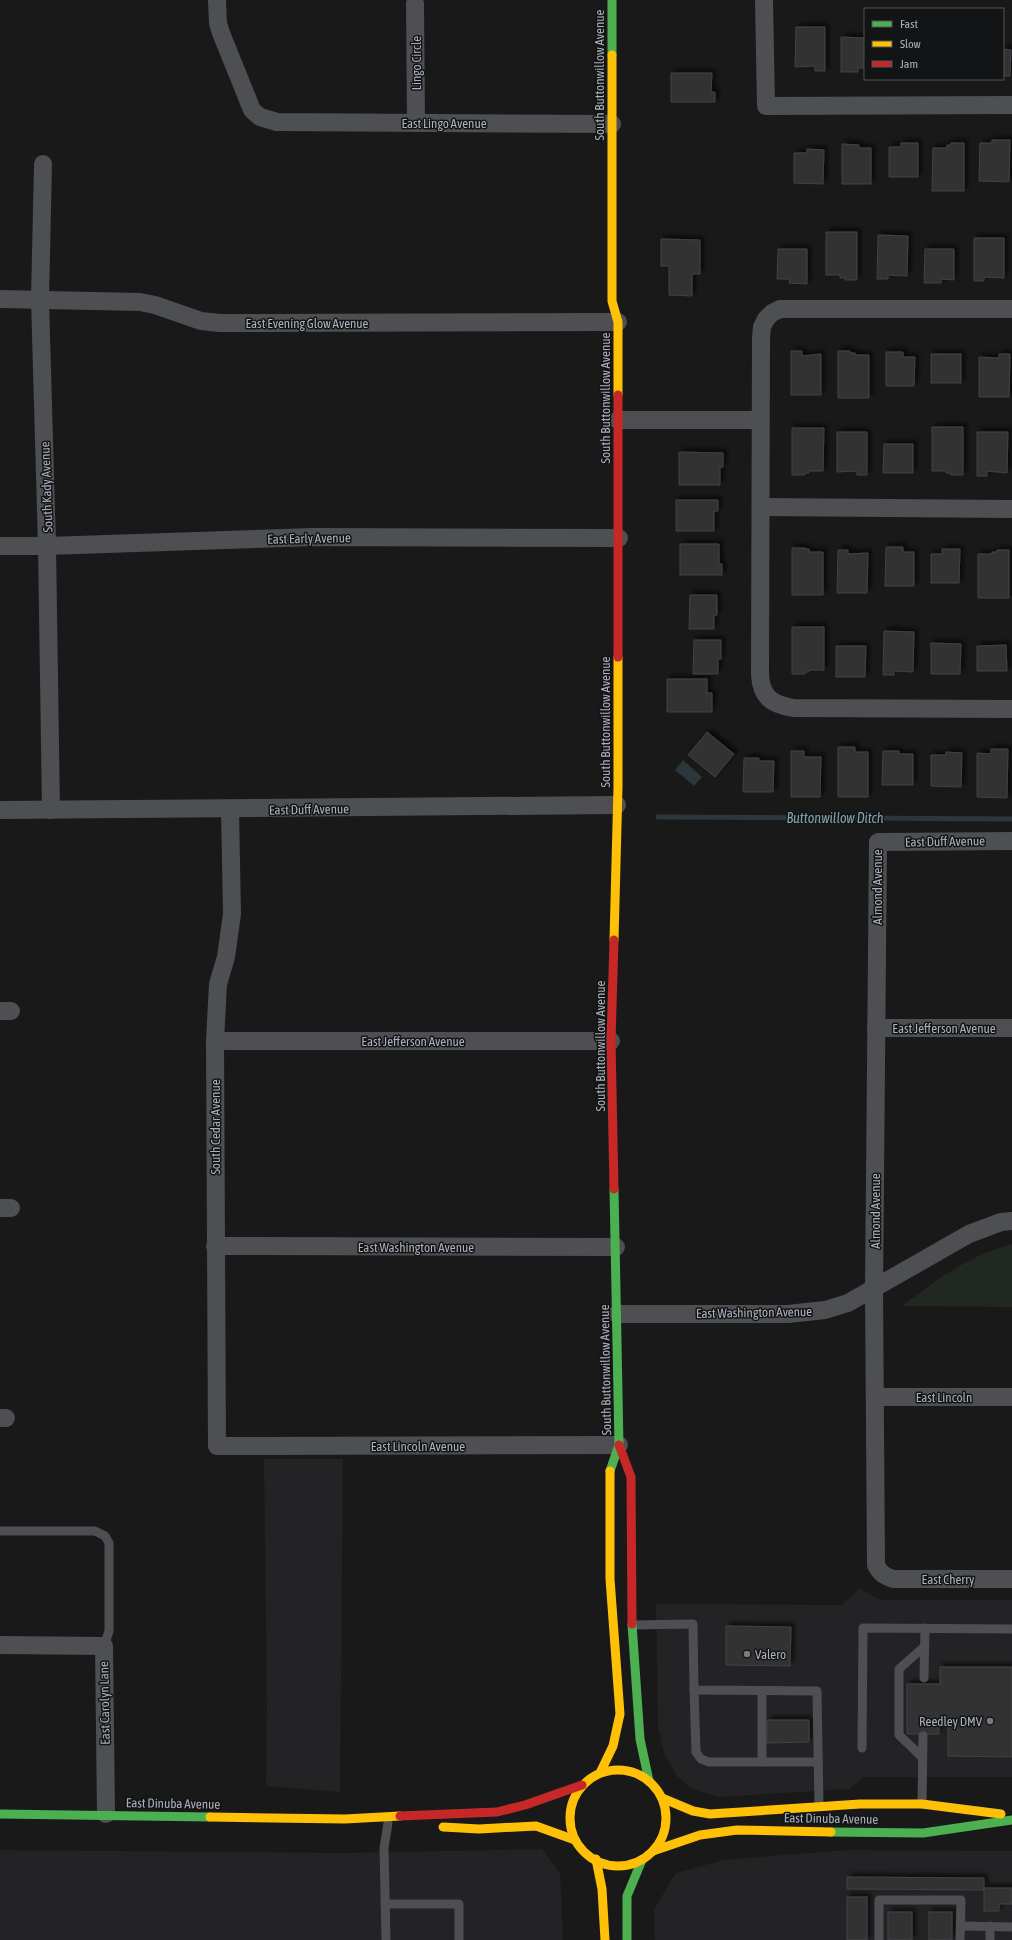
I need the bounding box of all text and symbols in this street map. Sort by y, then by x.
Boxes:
legend [864,8,1004,80]
street label: South Buttonwillow Avenue [592,9,607,140]
text: Fast [900,17,918,31]
street label: Lingo Circle [409,36,424,90]
text: Slow [900,37,921,51]
text: Jam [900,57,918,71]
street label: East Lingo Avenue [401,116,487,131]
street label: East Evening Glow Avenue [245,316,369,331]
street label: South Buttonwillow Avenue [598,332,613,463]
street label: South Kady Avenue [37,441,56,533]
street label: East Early Avenue [267,530,351,547]
street label: South Buttonwillow Avenue [598,656,613,787]
street label: East Duff Avenue [269,801,349,818]
water label: Buttonwillow Ditch [786,810,884,826]
street label: East Duff Avenue [905,833,985,850]
street label: Almond Avenue [870,849,885,925]
street label: South Buttonwillow Avenue [593,980,608,1111]
street label: East Jefferson Avenue [892,1021,996,1036]
street label: East Jefferson Avenue [361,1034,465,1049]
street label: South Cedar Avenue [208,1079,223,1175]
street label: Almond Avenue [868,1173,883,1249]
street label: East Washington Avenue [358,1240,474,1255]
street label: South Buttonwillow Avenue [597,1304,614,1436]
street label: East Washington Avenue [696,1304,812,1321]
street label: East Lincoln [916,1390,972,1405]
street label: East Lincoln Avenue [371,1439,465,1454]
street label: East Cherry [922,1572,975,1587]
place label: Valero [755,1647,786,1662]
marker: Valero [742,1649,752,1659]
street label: East Carolyn Lane [96,1661,113,1745]
place label: Reedley DMV [919,1714,983,1729]
marker: Reedley DMV [985,1716,995,1726]
street label: East Dinuba Avenue [126,1795,220,1812]
street label: East Dinuba Avenue [784,1810,878,1827]

